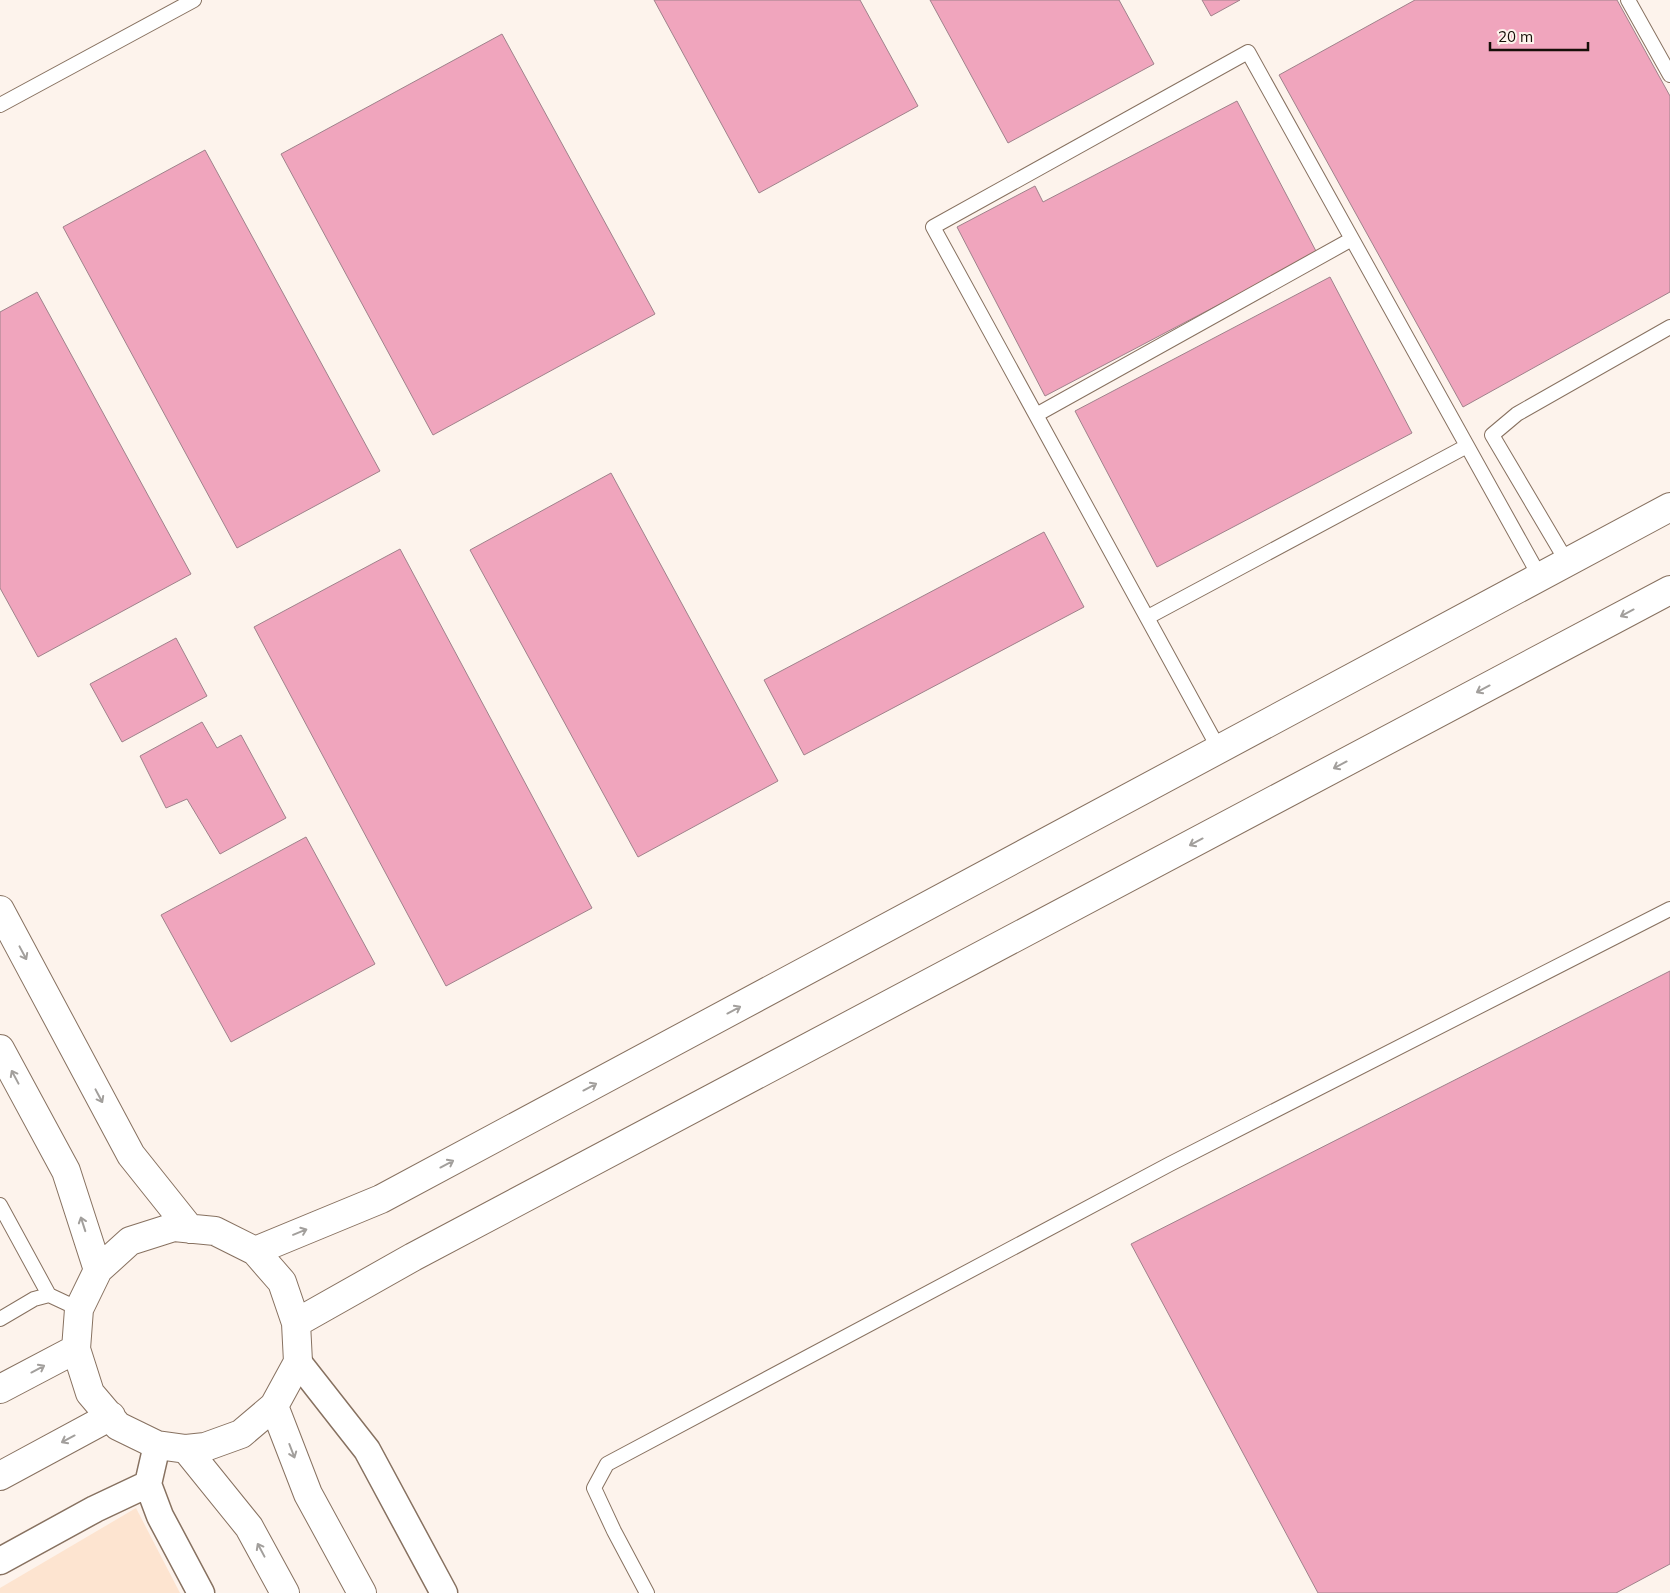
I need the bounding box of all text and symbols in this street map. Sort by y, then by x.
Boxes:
scale bar [1490,20,1588,52]
text: 20 m [1498,27,1533,46]
one-way arrow [1620,609,1635,618]
one-way arrow [1476,684,1491,694]
one-way arrow [1333,761,1348,771]
one-way arrow [1189,837,1204,847]
one-way arrow [19,945,28,960]
one-way arrow [726,1005,741,1015]
one-way arrow [10,1069,20,1084]
one-way arrow [583,1082,598,1092]
one-way arrow [95,1089,105,1103]
one-way arrow [440,1158,454,1168]
one-way arrow [78,1216,87,1232]
one-way arrow [292,1227,307,1237]
one-way arrow [30,1364,45,1373]
one-way arrow [61,1435,75,1445]
one-way arrow [287,1443,297,1458]
one-way arrow [256,1543,266,1558]

